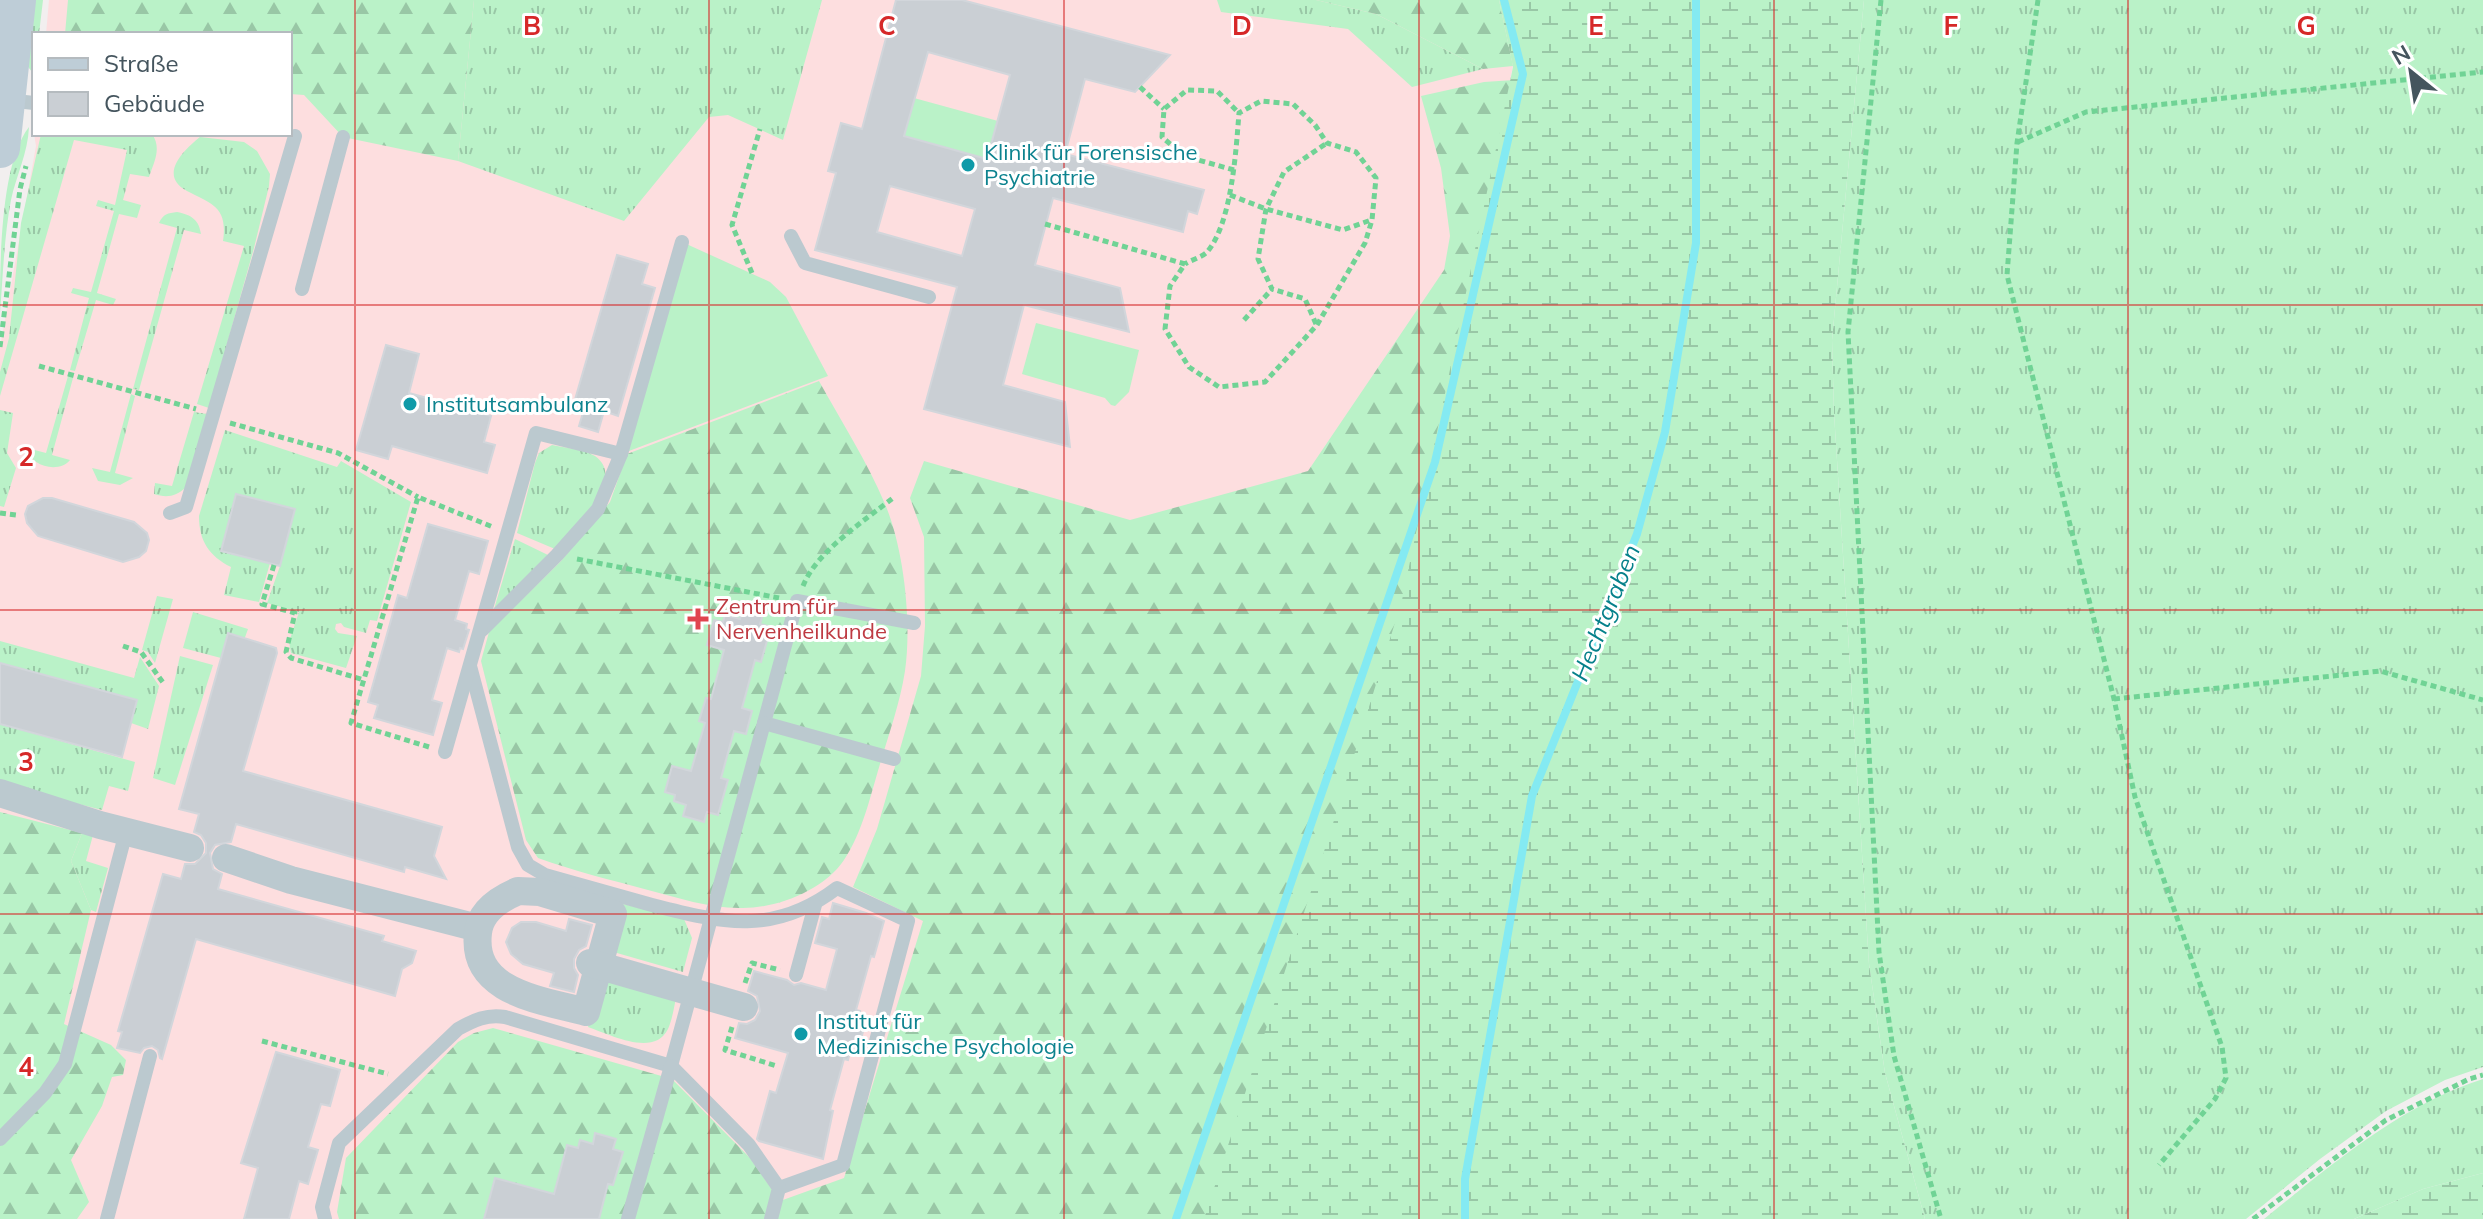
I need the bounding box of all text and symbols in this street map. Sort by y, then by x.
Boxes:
text: B [523,9,541,42]
text: C [878,9,896,42]
text: D [1232,9,1252,42]
text: E [1588,9,1604,42]
text: F [1944,9,1959,42]
text: G [2296,9,2316,42]
legend [32,32,292,136]
north arrow [2371,32,2451,112]
text: N [2387,38,2415,71]
text: Straße [104,48,179,78]
text: Gebäude [104,88,205,118]
place label: Klinik für Forensische Psychiatrie [984,138,1198,191]
marker: Klinik für Forensische Psychiatrie [959,156,977,174]
place label: Institutsambulanz [426,390,609,418]
marker: Institutsambulanz [401,395,419,413]
text: 2 [18,440,34,473]
water label: Hechtgraben [1564,540,1646,685]
place label: Zentrum für Nervenheilkunde [716,592,887,645]
marker: Zentrum für Nervenheilkunde [687,608,709,630]
text: 3 [18,745,34,778]
place label: Institut für Medizinische Psychologie [817,1007,1074,1060]
marker: Institut für Medizinische Psychologie [792,1025,810,1043]
text: 4 [18,1050,34,1083]

